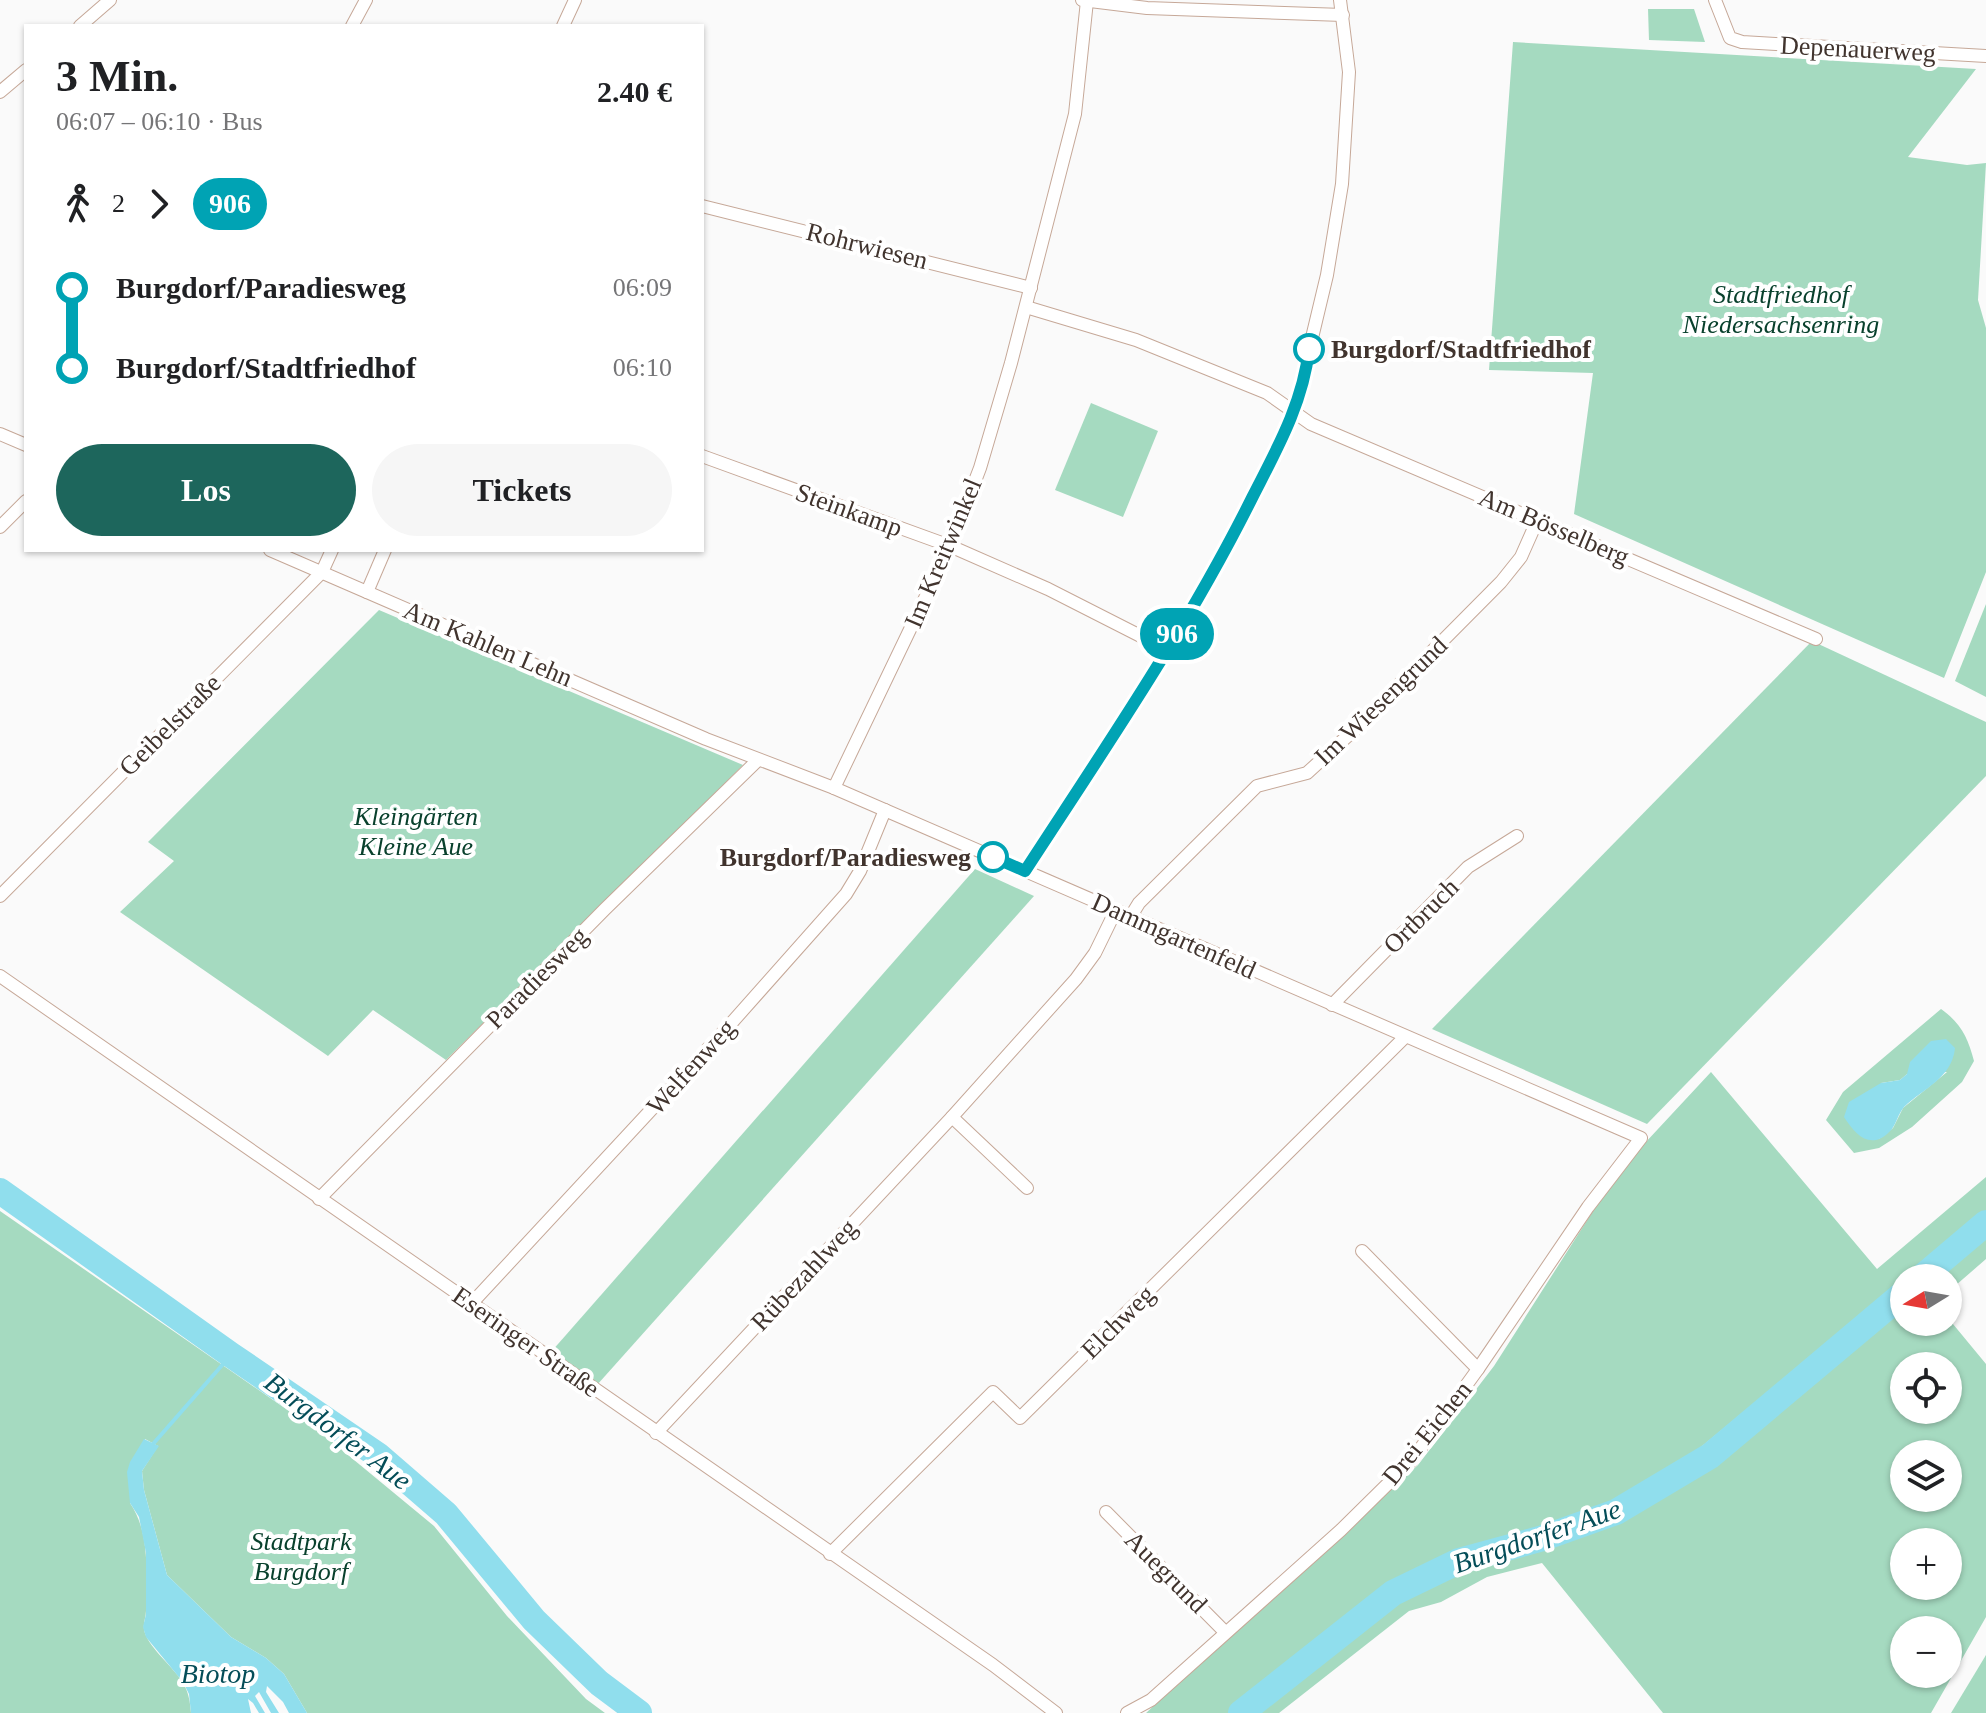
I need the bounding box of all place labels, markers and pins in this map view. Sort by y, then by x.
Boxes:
marker: Burgdorf/Stadtfriedhof [1294,334,1324,364]
place label: Burgdorf/Stadtfriedhof [1331,335,1591,364]
marker: Burgdorf/Paradiesweg [978,842,1008,872]
place label: Burgdorf/Paradiesweg [720,843,971,872]

